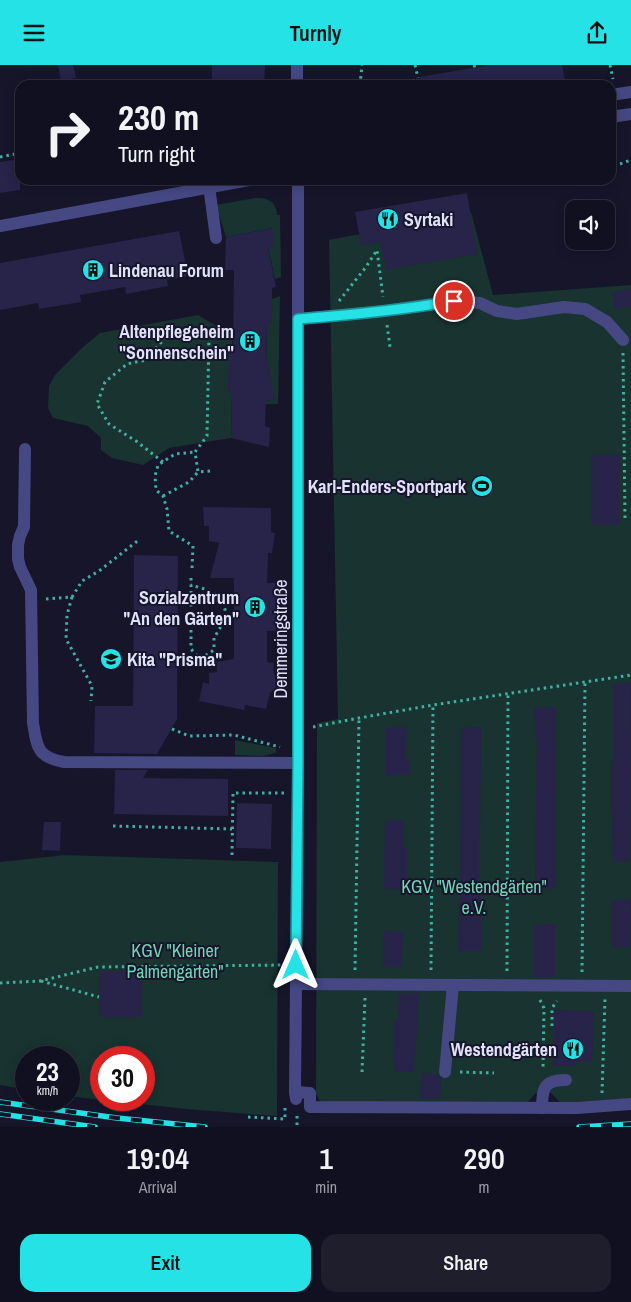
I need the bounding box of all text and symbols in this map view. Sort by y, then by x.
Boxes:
text: Turnly [289,18,342,48]
icon: menu [20,19,48,47]
icon: share [583,19,611,47]
text: 230 m [118,94,199,141]
icon: right [35,100,100,165]
text: Turn right [118,139,195,169]
map controls [565,200,615,250]
button: sound [565,200,615,250]
restaurant icon: Syrtaki [376,207,400,231]
place label: Syrtaki [404,207,453,232]
building icon: Lindenau Forum [81,258,105,282]
place label: Lindenau Forum [109,258,224,283]
pin [433,280,475,322]
icon: arrive [440,287,468,315]
place label: Altenpflegeheim "Sonnenschein" [119,319,234,365]
building icon: Altenpflegeheim "Sonnenschein" [238,329,262,353]
place label: Karl-Enders-Sportpark [308,474,467,499]
sports icon: Karl-Enders-Sportpark [470,474,494,498]
street label: Demmeringstraße [268,580,293,698]
place label: Sozialzentrum "An den Gärten" [123,585,239,631]
building icon: Sozialzentrum "An den Gärten" [243,595,267,619]
school or university icon: Kita "Prisma" [99,647,123,671]
place label: Kita "Prisma" [127,647,222,672]
park label: KGV "Westendgärten" e.V. [401,874,547,920]
park label: KGV "Kleiner Palmengarten" [126,938,224,984]
position arrow [269,938,321,990]
place label: Westendgärten [451,1037,557,1062]
restaurant icon: Westendgärten [561,1037,585,1061]
speed limit sign: 30 [90,1046,155,1111]
text: 23 [36,1055,59,1089]
text: km/h [37,1083,58,1099]
text: 19:04 [126,1138,189,1178]
text: 1 [319,1138,333,1178]
text: 290 [464,1138,505,1178]
text: Arrival [139,1176,177,1198]
text: min [315,1176,337,1198]
text: m [479,1176,490,1198]
button: Exit [20,1234,311,1292]
button: Share [321,1234,611,1292]

